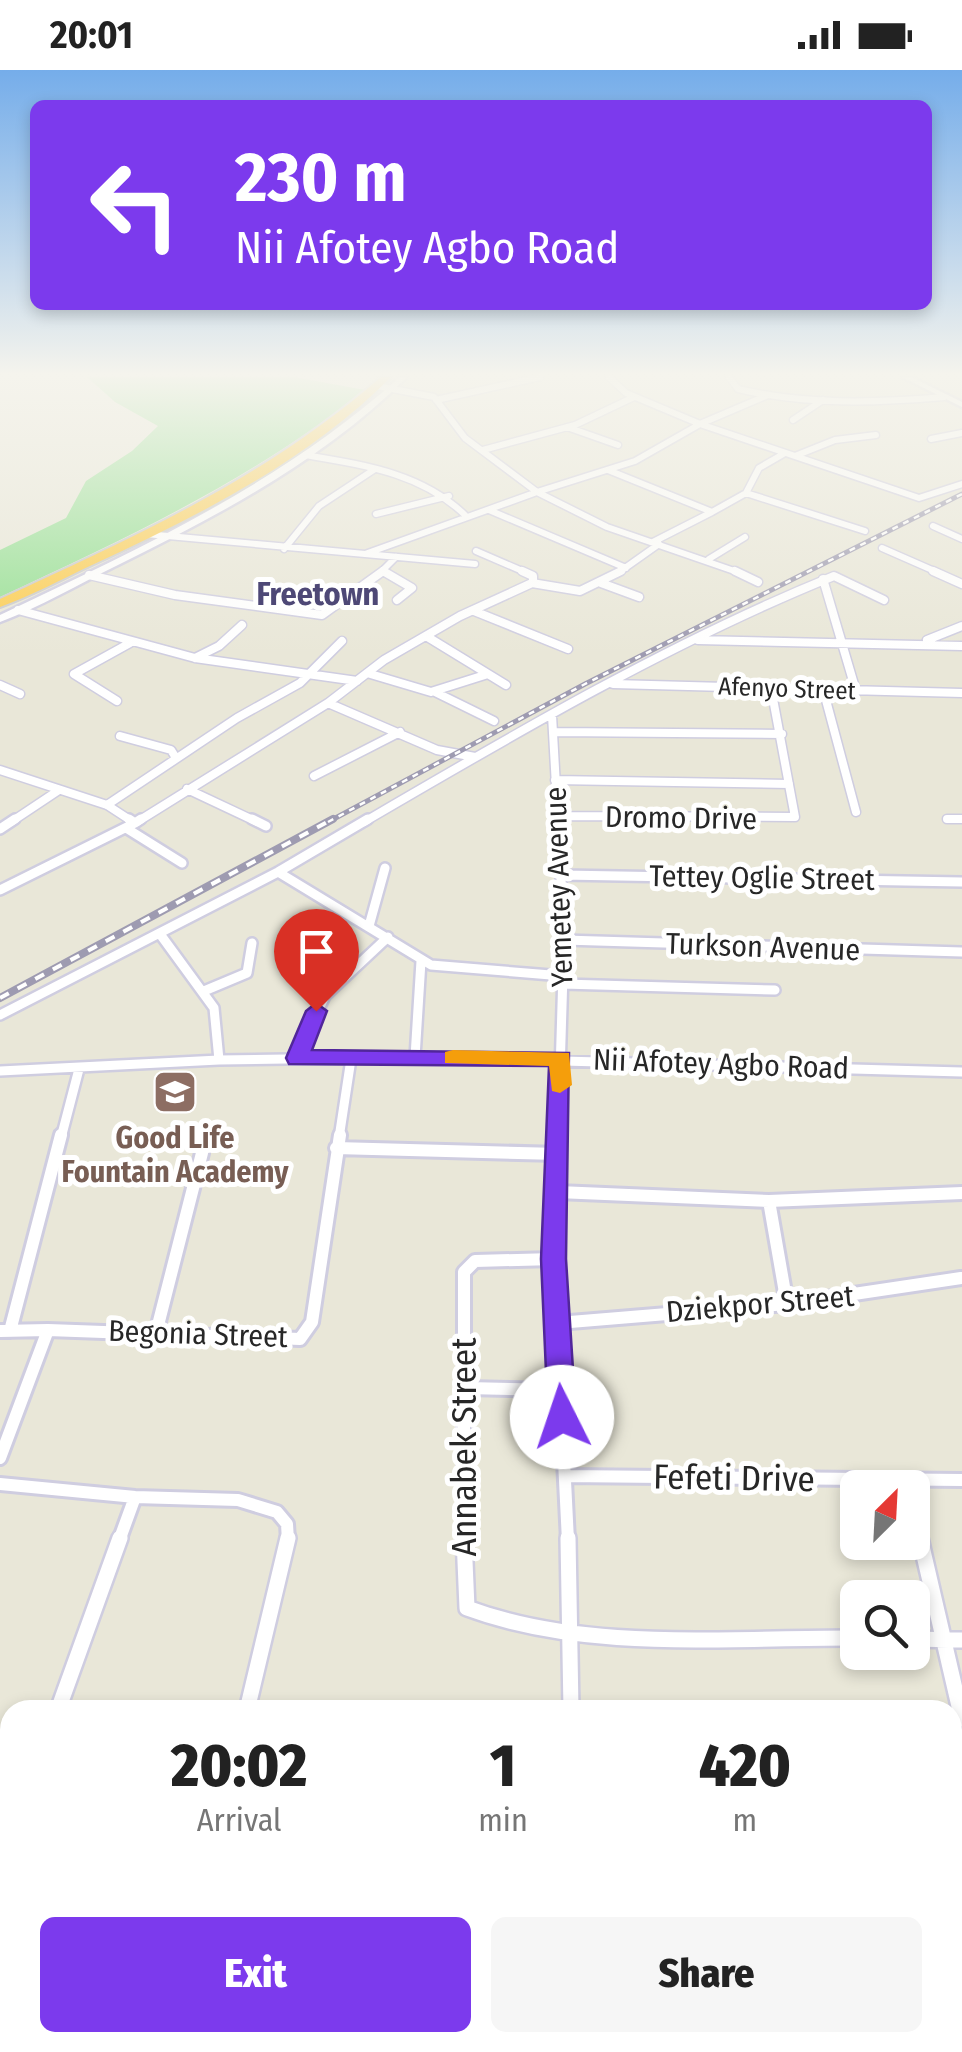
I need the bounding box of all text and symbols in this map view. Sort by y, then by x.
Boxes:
text: 20:01 [50,12,133,58]
text: 230 m [235,136,407,220]
icon: left [70,140,200,270]
text: Nii Afotey Agbo Road [235,221,619,275]
district label: Freetown [257,575,379,613]
street label: Afenyo Street [718,672,857,706]
street label: Yemetey Avenue [538,786,580,988]
street label: Dromo Drive [605,799,757,837]
street label: Tettey Oglie Street [649,858,875,898]
pin [274,909,359,1012]
icon: arrive [289,924,344,979]
street label: Turkson Avenue [665,926,861,968]
street label: Nii Afotey Agbo Road [592,1042,850,1086]
school or university icon: Good Life Fountain Academy [152,1069,198,1115]
place label: Good Life Fountain Academy [62,1120,289,1190]
street label: Dziekpor Street [665,1278,856,1330]
street label: Begonia Street [108,1313,289,1355]
street label: Annabek Street [443,1337,485,1556]
position arrow [510,1365,614,1469]
street label: Fefeti Drive [653,1456,815,1500]
north arrow [840,1470,930,1560]
map controls [840,1470,930,1670]
button: search [840,1580,930,1670]
text: 20:02 [171,1730,307,1802]
text: 1 [490,1730,516,1802]
text: 420 [699,1730,791,1802]
text: Arrival [197,1801,282,1839]
text: min [478,1801,528,1839]
text: m [733,1801,757,1839]
button: Exit [40,1917,471,2032]
button: Share [491,1917,922,2032]

